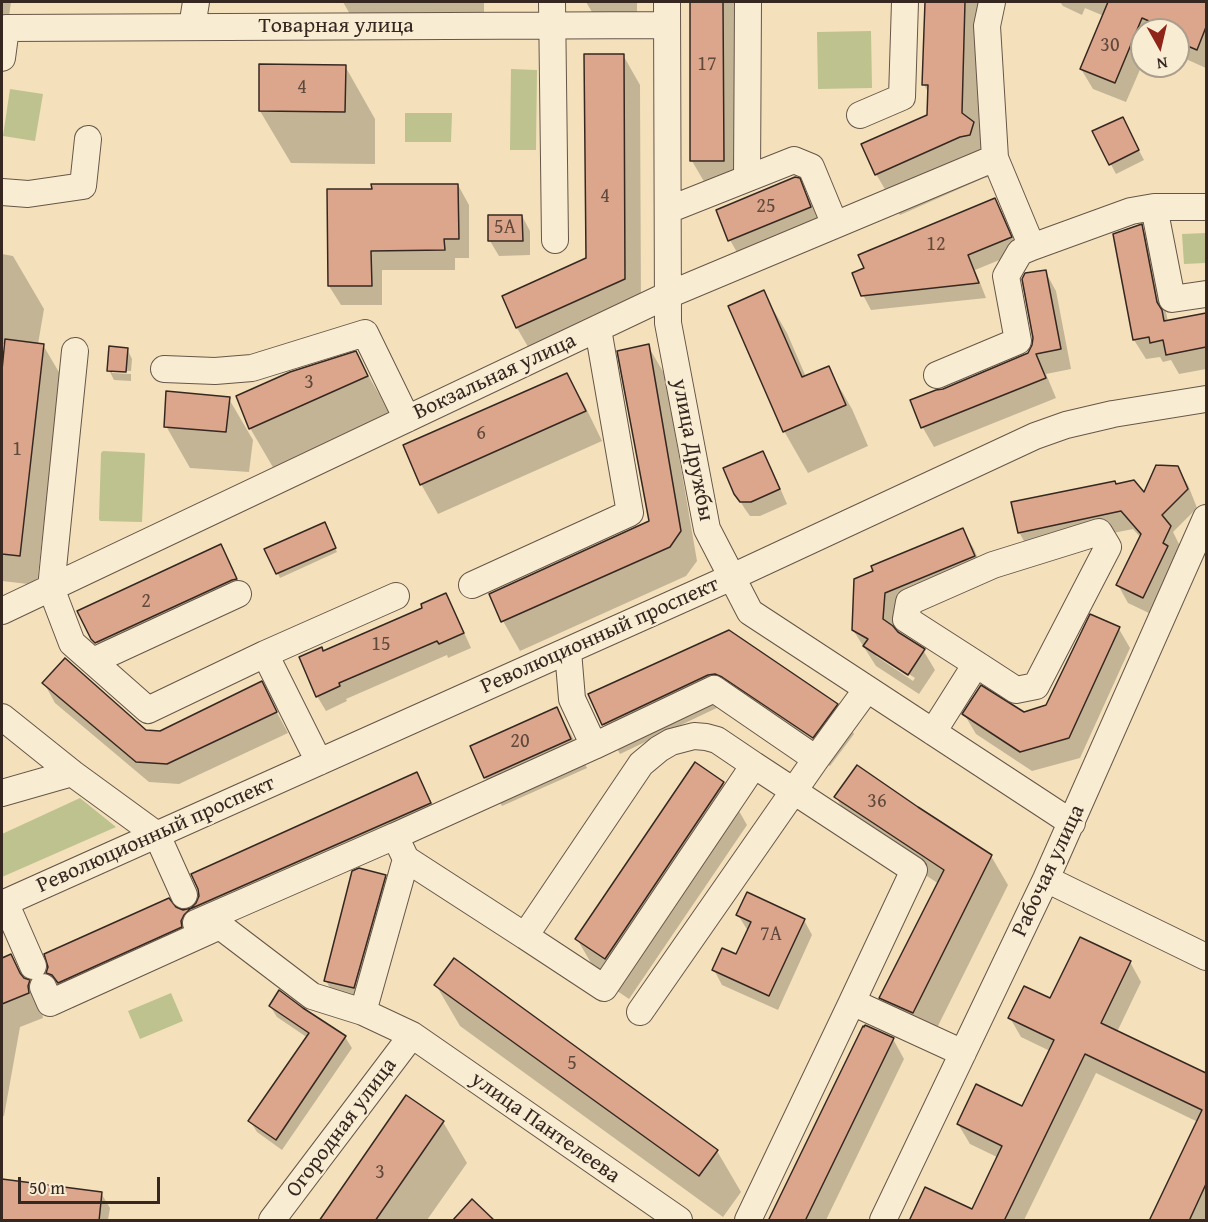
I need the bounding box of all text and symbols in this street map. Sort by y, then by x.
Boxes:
street label: Товарная улица [258,13,414,39]
north arrow [1130,18,1190,78]
house number: 30 [1100,34,1120,58]
text: N [1155,51,1169,76]
house number: 17 [697,53,717,77]
house number: 4 [297,76,307,100]
house number: 4 [600,185,610,209]
house number: 25 [756,195,776,219]
house number: 5А [494,216,516,240]
house number: 12 [926,233,946,257]
street label: Вокзальная улица [410,328,580,426]
house number: 3 [304,371,314,395]
street label: улица Дружбы [665,377,719,523]
house number: 6 [476,422,486,446]
house number: 1 [12,438,22,462]
street label: Революционный проспект [477,571,723,701]
house number: 2 [141,590,151,614]
house number: 15 [371,633,391,657]
house number: 20 [510,730,530,754]
street label: Революционный проспект [33,770,279,900]
house number: 36 [867,790,887,814]
street label: Рабочая улица [1007,801,1091,941]
house number: 7А [760,923,782,947]
house number: 5 [567,1052,577,1076]
street label: Огородная улица [281,1053,403,1203]
street label: улица Пантелеева [465,1067,625,1189]
house number: 3 [375,1161,385,1185]
scale bar [21,1165,164,1203]
text: 50 m [29,1174,65,1201]

